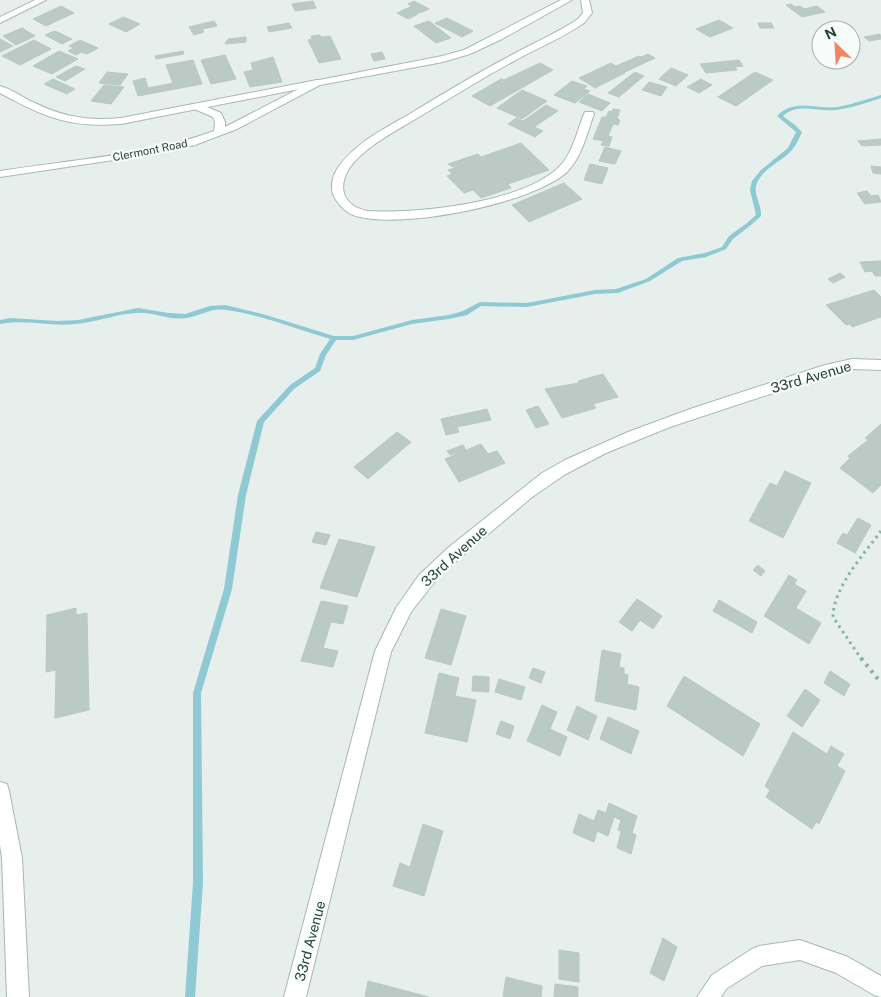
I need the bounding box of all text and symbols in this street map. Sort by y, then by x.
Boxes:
north arrow [811,20,861,70]
text: N [822,24,839,43]
street label: Clermont Road [112,137,188,163]
street label: 33rd Avenue [769,358,853,396]
street label: 33rd Avenue [418,522,490,590]
street label: 33rd Avenue [292,899,328,983]

